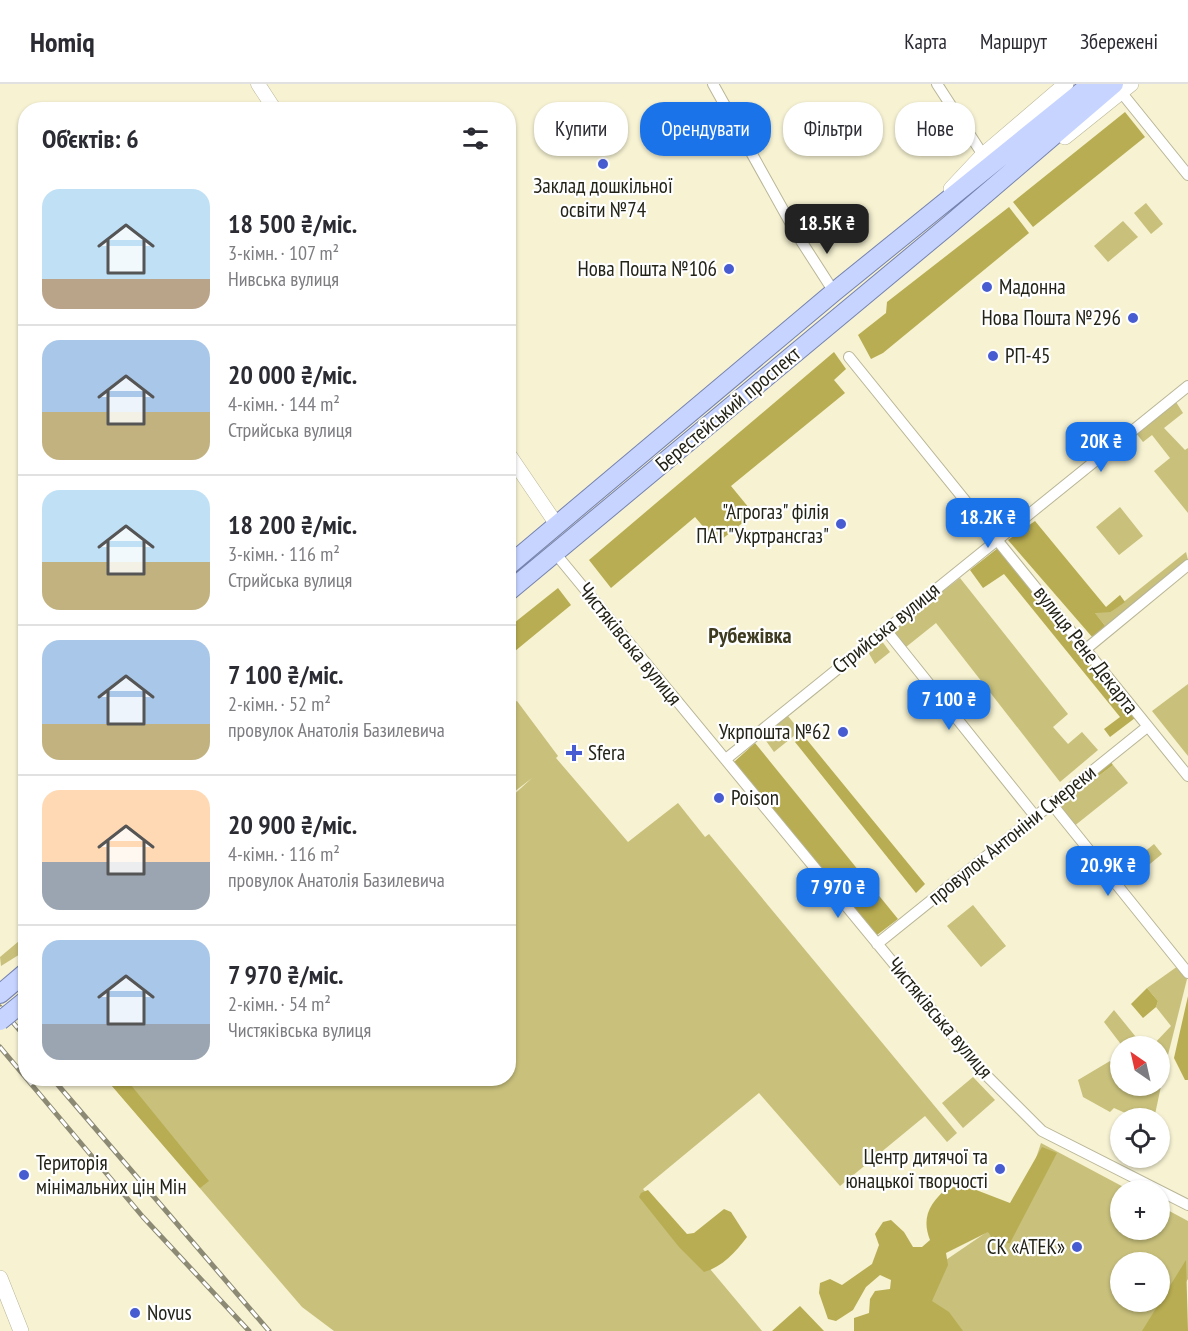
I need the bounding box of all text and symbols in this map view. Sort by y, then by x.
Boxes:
text: Homiq [30,23,95,60]
text: Карта [904,28,947,55]
text: Маршрут [980,28,1047,55]
text: Збережені [1080,28,1158,55]
chip: Купити [534,102,628,156]
chip: Орендувати [640,102,771,156]
chip: Фільтри [783,102,883,156]
chip: Нове [895,102,975,156]
text: Об’єктів: 6 [42,122,139,155]
icon: filters [459,122,492,155]
marker: Заклад дошкільної освіти №74 [596,157,610,171]
place label: Заклад дошкільної освіти №74 [533,172,673,223]
pin: 18.5K ₴ [772,204,882,255]
text: 18 500 ₴/міс. [228,207,357,240]
text: 18.5K ₴ [799,210,855,236]
icon: home [90,213,162,285]
text: 3-кімн. · 107 m² [228,240,339,266]
place label: Нова Пошта №106 [578,255,717,282]
marker: Нова Пошта №106 [722,262,736,276]
text: Нивська вулиця [228,266,339,292]
place label: Мадонна [999,273,1066,300]
marker: Мадонна [980,280,994,294]
place label: Нова Пошта №296 [982,304,1121,331]
marker: Нова Пошта №296 [1126,311,1140,325]
street label: Берестейський проспект [650,340,806,477]
place label: РП-45 [1005,342,1051,369]
marker: РП-45 [986,349,1000,363]
text: 20 000 ₴/міс. [228,358,357,391]
icon: home [90,364,162,436]
text: 4-кімн. · 144 m² [228,391,340,417]
text: Стрийська вулиця [228,417,352,443]
pin: 20K ₴ [1059,422,1143,473]
text: 20K ₴ [1080,428,1122,454]
place label: "Агрогаз" філія ПАТ "Укртрансгаз" [696,498,829,549]
pin: 18.2K ₴ [933,498,1043,549]
text: 18.2K ₴ [960,504,1016,530]
text: 18 200 ₴/міс. [228,508,357,541]
icon: home [90,514,162,586]
marker: "Агрогаз" філія ПАТ "Укртрансгаз" [834,517,848,531]
text: 3-кімн. · 116 m² [228,541,340,567]
text: Стрийська вулиця [228,567,352,593]
street label: Стрийська вулиця [826,576,945,679]
street label: Чистяківська вулиця [573,577,688,711]
street label: вулиця Рене Декарта [1028,580,1145,719]
district label: Рубежівка [708,621,792,649]
text: 7 100 ₴/міс. [228,658,344,691]
icon: home [90,664,162,736]
pin: 7 100 ₴ [894,680,1004,731]
text: 7 100 ₴ [921,686,977,712]
text: 2-кімн. · 52 m² [228,691,331,717]
text: провулок Анатолія Базилевича [228,717,445,743]
place label: Укрпошта №62 [719,718,831,745]
marker: Укрпошта №62 [836,725,850,739]
place label: Sfera [588,739,625,766]
marker: Sfera [565,744,583,762]
street label: провулок Антоніни Смереки [922,759,1101,911]
place label: Poison [731,784,779,811]
marker: Poison [712,791,726,805]
text: 20 900 ₴/міс. [228,808,357,841]
icon: home [90,814,162,886]
text: 4-кімн. · 116 m² [228,841,340,867]
pin: 20.9K ₴ [1053,846,1163,897]
text: 20.9K ₴ [1080,852,1136,878]
text: провулок Анатолія Базилевича [228,867,445,893]
pin: 7 970 ₴ [783,868,893,919]
text: 7 970 ₴ [810,874,866,900]
street label: Чистяківська вулиця [882,951,999,1084]
text: 7 970 ₴/міс. [228,958,344,991]
icon: home [90,964,162,1036]
text: 2-кімн. · 54 m² [228,991,331,1017]
text: Чистяківська вулиця [228,1017,371,1043]
north arrow [1110,1036,1170,1096]
map controls [1110,1036,1170,1312]
button: locate [1110,1108,1170,1168]
place label: Центр дитячої та юнацької творчості [845,1143,988,1194]
place label: Територія мінімальних цін Мін [36,1149,187,1200]
marker: Центр дитячої та юнацької творчості [993,1162,1007,1176]
marker: Територія мінімальних цін Мін [17,1168,31,1182]
button: + [1110,1180,1170,1240]
place label: СК «АТЕК» [987,1233,1065,1260]
marker: СК «АТЕК» [1070,1240,1084,1254]
button: − [1110,1252,1170,1312]
place label: Novus [147,1299,192,1326]
marker: Novus [128,1306,142,1320]

